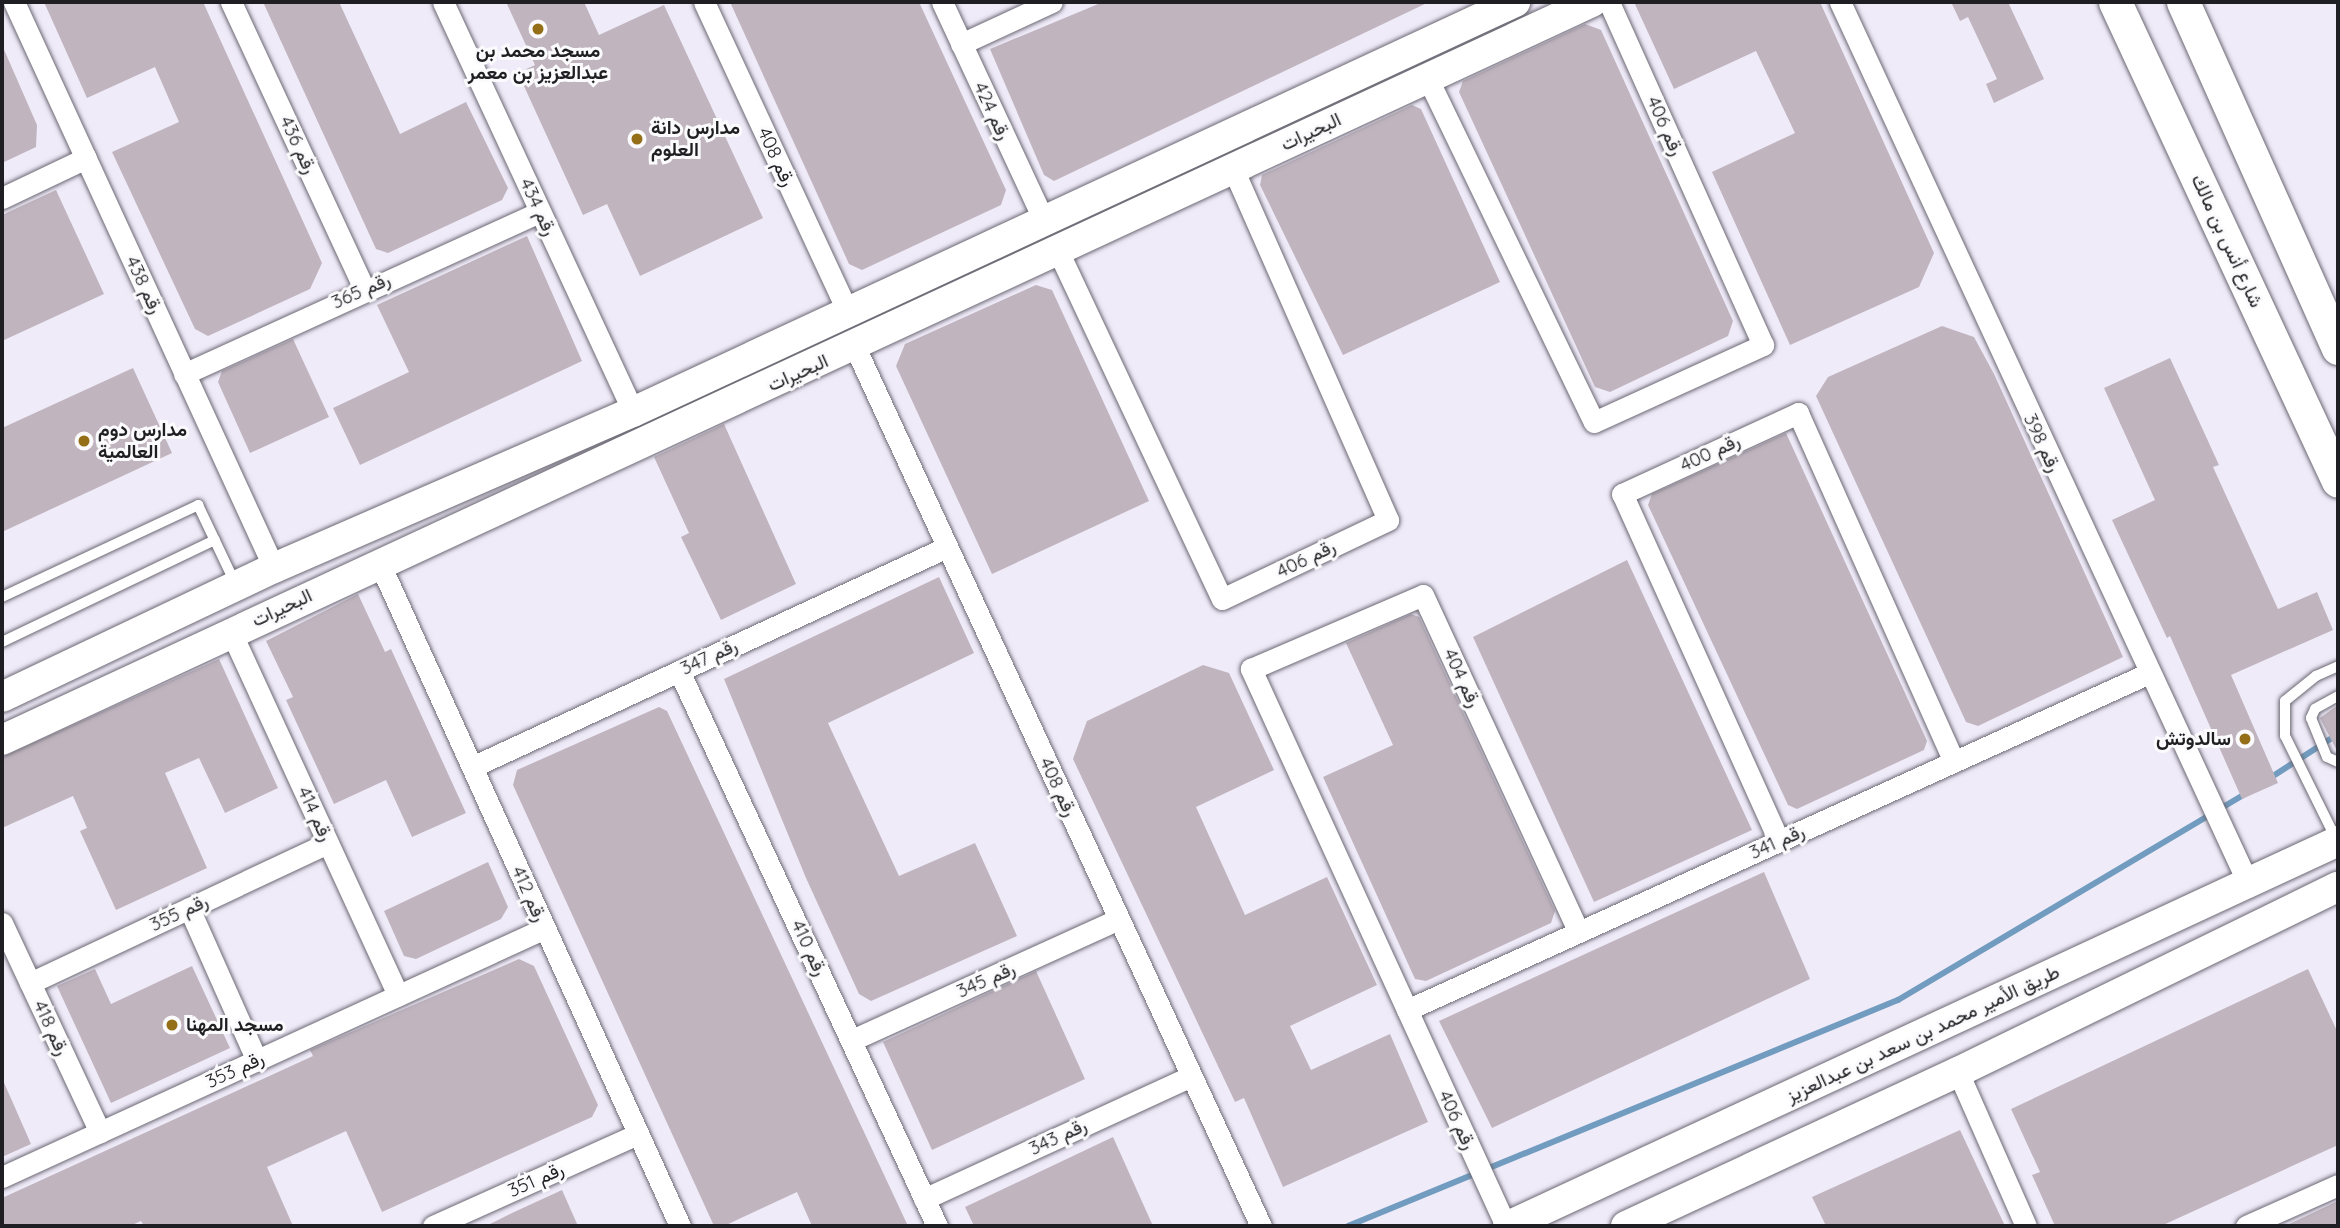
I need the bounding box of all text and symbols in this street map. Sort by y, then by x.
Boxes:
marker: مسجد محمد بن عبدالعزيز بن معمر [530,21,546,37]
place label: مسجد محمد بن عبدالعزيز بن معمر [468,40,608,84]
street label: رقم 424 [969,78,1015,144]
street label: رقم 406 [1642,93,1688,159]
street label: البحيرات [1277,108,1345,156]
street label: رقم 436 [275,112,321,178]
place label: مدارس دانة العلوم [651,117,740,161]
street label: رقم 408 [752,124,800,190]
marker: مدارس دانة العلوم [629,131,645,147]
street label: شارع أنس بن مالك [2186,171,2268,311]
street label: رقم 434 [515,174,561,240]
street label: رقم 438 [121,252,167,318]
street label: رقم 365 [328,268,394,314]
street label: البحيرات [764,350,832,396]
street label: رقم 398 [2019,410,2065,476]
place label: مدارس دوم العالمية [98,419,187,463]
street label: رقم 400 [1676,429,1744,477]
marker: مدارس دوم العالمية [76,433,92,449]
street label: رقم 406 [1273,535,1339,583]
street label: البحيرات [248,584,316,632]
street label: رقم 347 [677,634,741,680]
street label: رقم 404 [1438,645,1486,711]
place label: سالدوتش [2156,728,2231,750]
marker: سالدوتش [2237,731,2253,747]
street label: رقم 408 [1034,754,1082,820]
street label: رقم 414 [292,783,338,845]
street label: رقم 341 [1746,820,1808,864]
street label: رقم 412 [507,863,551,925]
street label: رقم 355 [146,890,212,936]
street label: رقم 410 [786,916,832,980]
street label: رقم 345 [953,957,1019,1003]
street label: طريق الأمير محمد بن سعد بن عبدالعزيز [1783,961,2063,1107]
street label: رقم 418 [28,997,74,1059]
place label: مسجد المهنا [186,1014,284,1036]
marker: مسجد المهنا [164,1017,180,1033]
street label: رقم 353 [202,1047,268,1093]
street label: رقم 406 [1433,1087,1481,1153]
street label: رقم 343 [1026,1114,1090,1160]
street label: رقم 351 [505,1158,567,1202]

